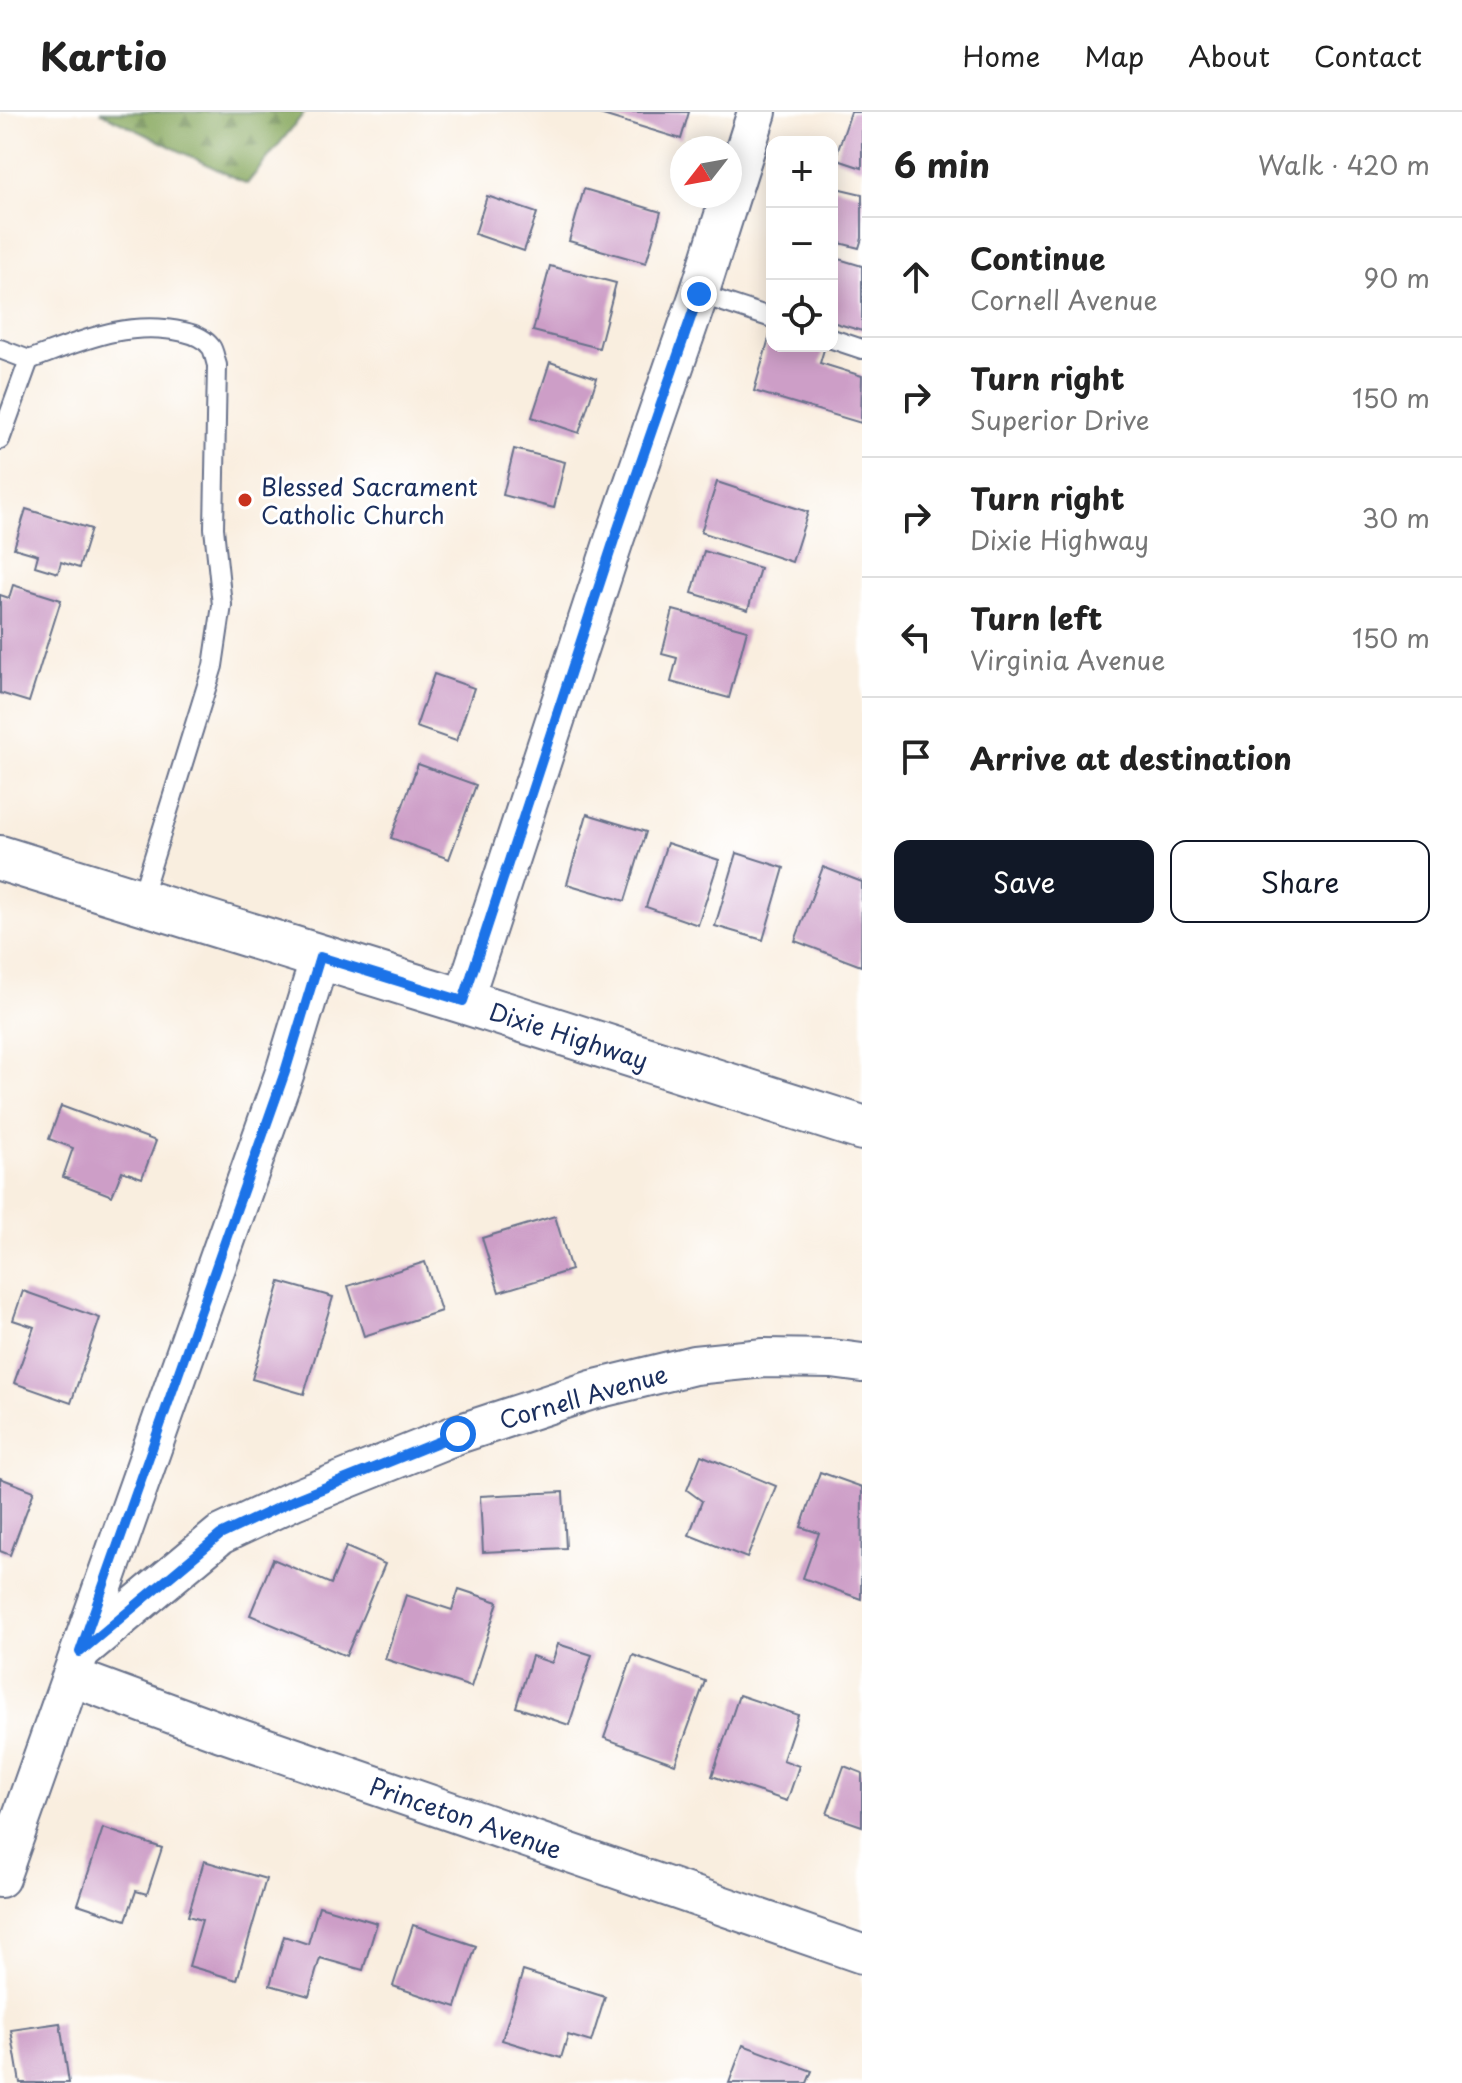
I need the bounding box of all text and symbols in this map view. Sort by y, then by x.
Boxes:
text: Kartio [40,27,167,84]
text: Home [962,34,1040,77]
text: Map [1084,34,1144,77]
text: About [1188,34,1270,77]
text: Contact [1314,34,1422,77]
north arrow [670,136,742,208]
map controls [766,136,838,352]
button: + [766,136,838,208]
text: 6 min [894,138,990,190]
text: Walk · 420 m [1258,145,1430,184]
button: − [766,208,838,280]
text: Continue [970,235,1105,280]
icon: ahead [894,255,938,299]
text: 90 m [1363,258,1430,297]
route end [681,276,717,312]
button: locate [766,280,838,352]
text: Cornell Avenue [970,280,1158,319]
text: Turn right [970,355,1125,400]
icon: right [894,375,938,419]
text: 150 m [1352,378,1430,417]
text: Superior Drive [970,400,1149,439]
place label: Blessed Sacrament Catholic Church [261,468,478,532]
text: Turn right [970,475,1125,520]
marker: Blessed Sacrament Catholic Church [236,491,254,509]
icon: right [894,495,938,539]
text: 30 m [1362,498,1430,537]
text: Dixie Highway [970,520,1149,559]
text: Turn left [970,595,1102,640]
icon: left [894,615,938,659]
text: 150 m [1352,618,1430,657]
text: Virginia Avenue [970,640,1165,679]
icon: arrive [894,735,938,779]
text: Arrive at destination [970,735,1292,780]
button: Save [894,840,1154,923]
button: Share [1170,840,1430,923]
street label: Dixie Highway [485,992,653,1078]
street label: Cornell Avenue [495,1355,671,1437]
route start [440,1416,476,1452]
street label: Princeton Avenue [365,1767,567,1867]

